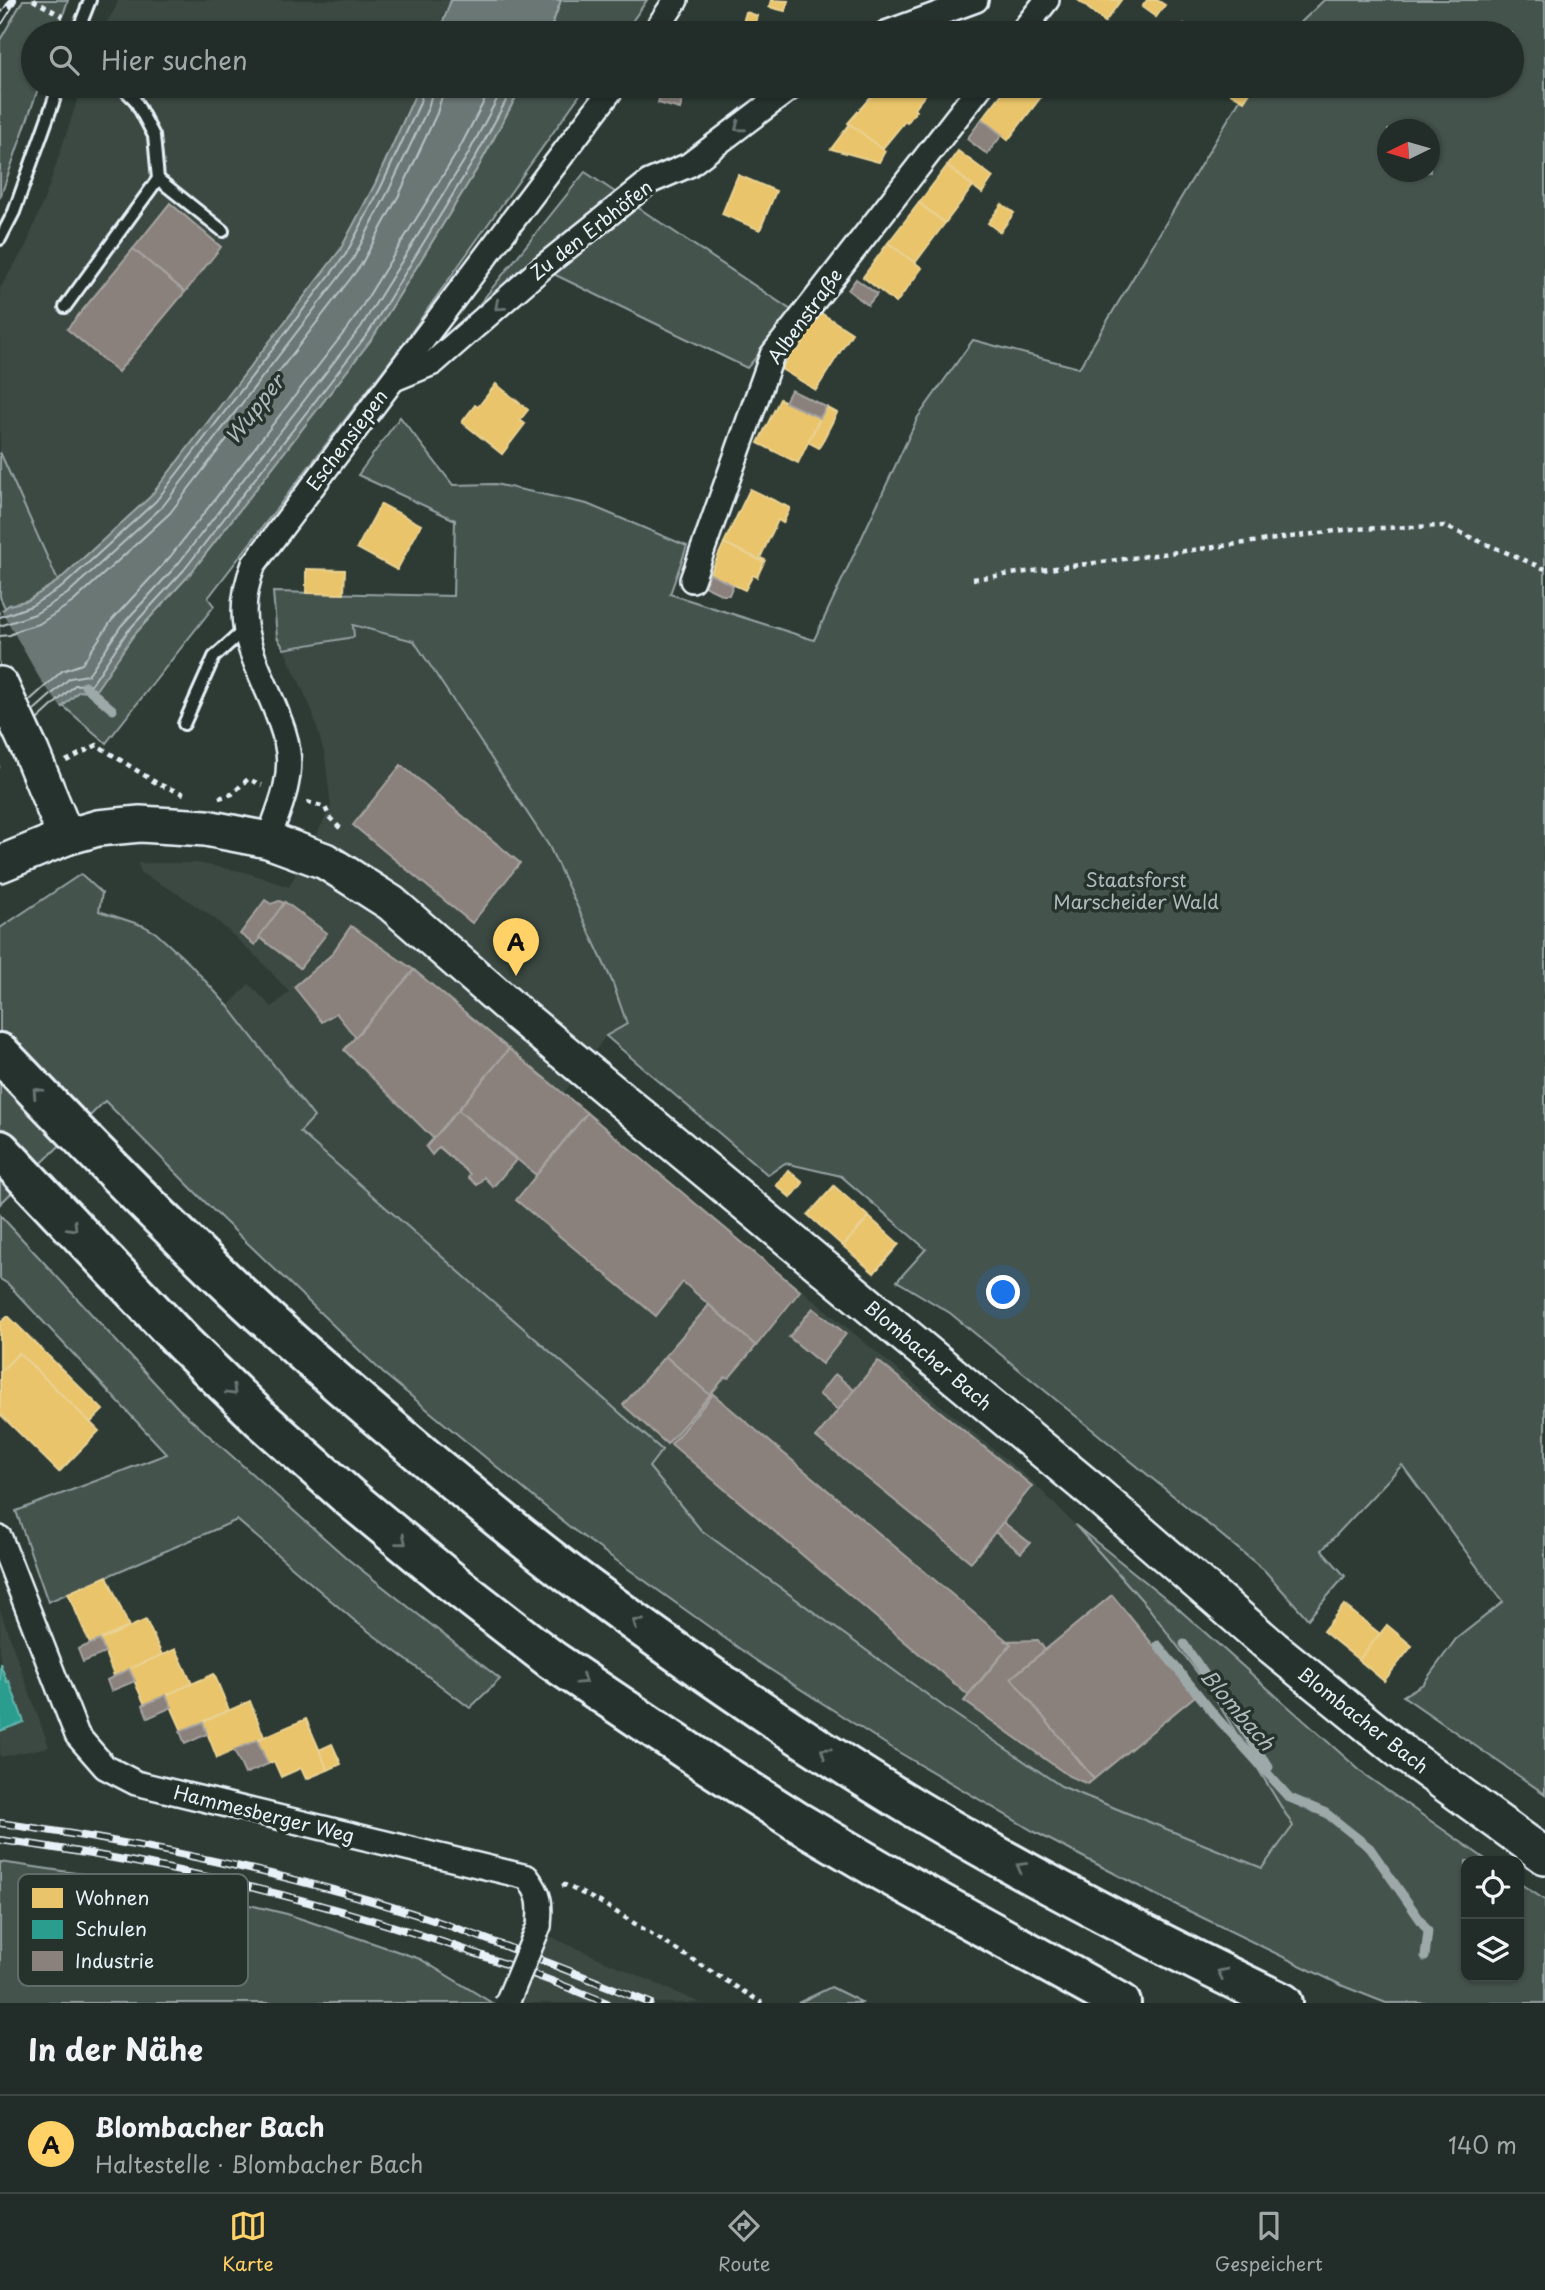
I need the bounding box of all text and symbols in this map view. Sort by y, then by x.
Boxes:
search box [21,21,1524,98]
text: Hier suchen [101,40,248,79]
icon: search [45,41,83,79]
one-way arrow [734,119,747,131]
north arrow [1377,119,1440,182]
street label: Zu den Erbhöfen [523,172,658,286]
street label: Albenstraße [760,262,848,369]
one-way arrow [494,298,507,310]
water label: Wupper [216,365,292,450]
street label: Eschensiepen [299,383,394,496]
park label: Staatsforst Marscheider Wald [1053,865,1219,915]
pin: A [493,918,539,976]
one-way arrow [33,1087,46,1100]
one-way arrow [65,1219,78,1232]
your location [986,1275,1020,1309]
street label: Blombacher Bach [859,1292,999,1416]
one-way arrow [224,1382,237,1395]
one-way arrow [394,1533,407,1545]
one-way arrow [632,1619,645,1631]
street label: Blombacher Bach [1292,1659,1435,1779]
water label: Blombach [1194,1661,1284,1757]
one-way arrow [575,1672,588,1685]
one-way arrow [820,1748,833,1760]
street label: Hammesberger Weg [171,1777,358,1849]
map controls [1461,1856,1524,1982]
button: locate [1461,1856,1524,1919]
one-way arrow [1016,1862,1028,1875]
legend [18,1874,248,1986]
text: Wohnen [75,1883,149,1911]
text: Schulen [75,1914,147,1942]
button: layers [1461,1919,1524,1982]
text: Industrie [75,1946,154,1974]
one-way arrow [1217,1968,1229,1982]
text: In der Nähe [28,2026,203,2071]
text: Blombacher Bach [95,2107,325,2146]
text: A [42,2127,60,2162]
text: 140 m [1448,2127,1517,2162]
text: Haltestelle · Blombacher Bach [95,2146,423,2181]
tab: Karte [222,2207,274,2277]
tab: Route [718,2207,770,2277]
tab: Gespeichert [1215,2207,1323,2277]

